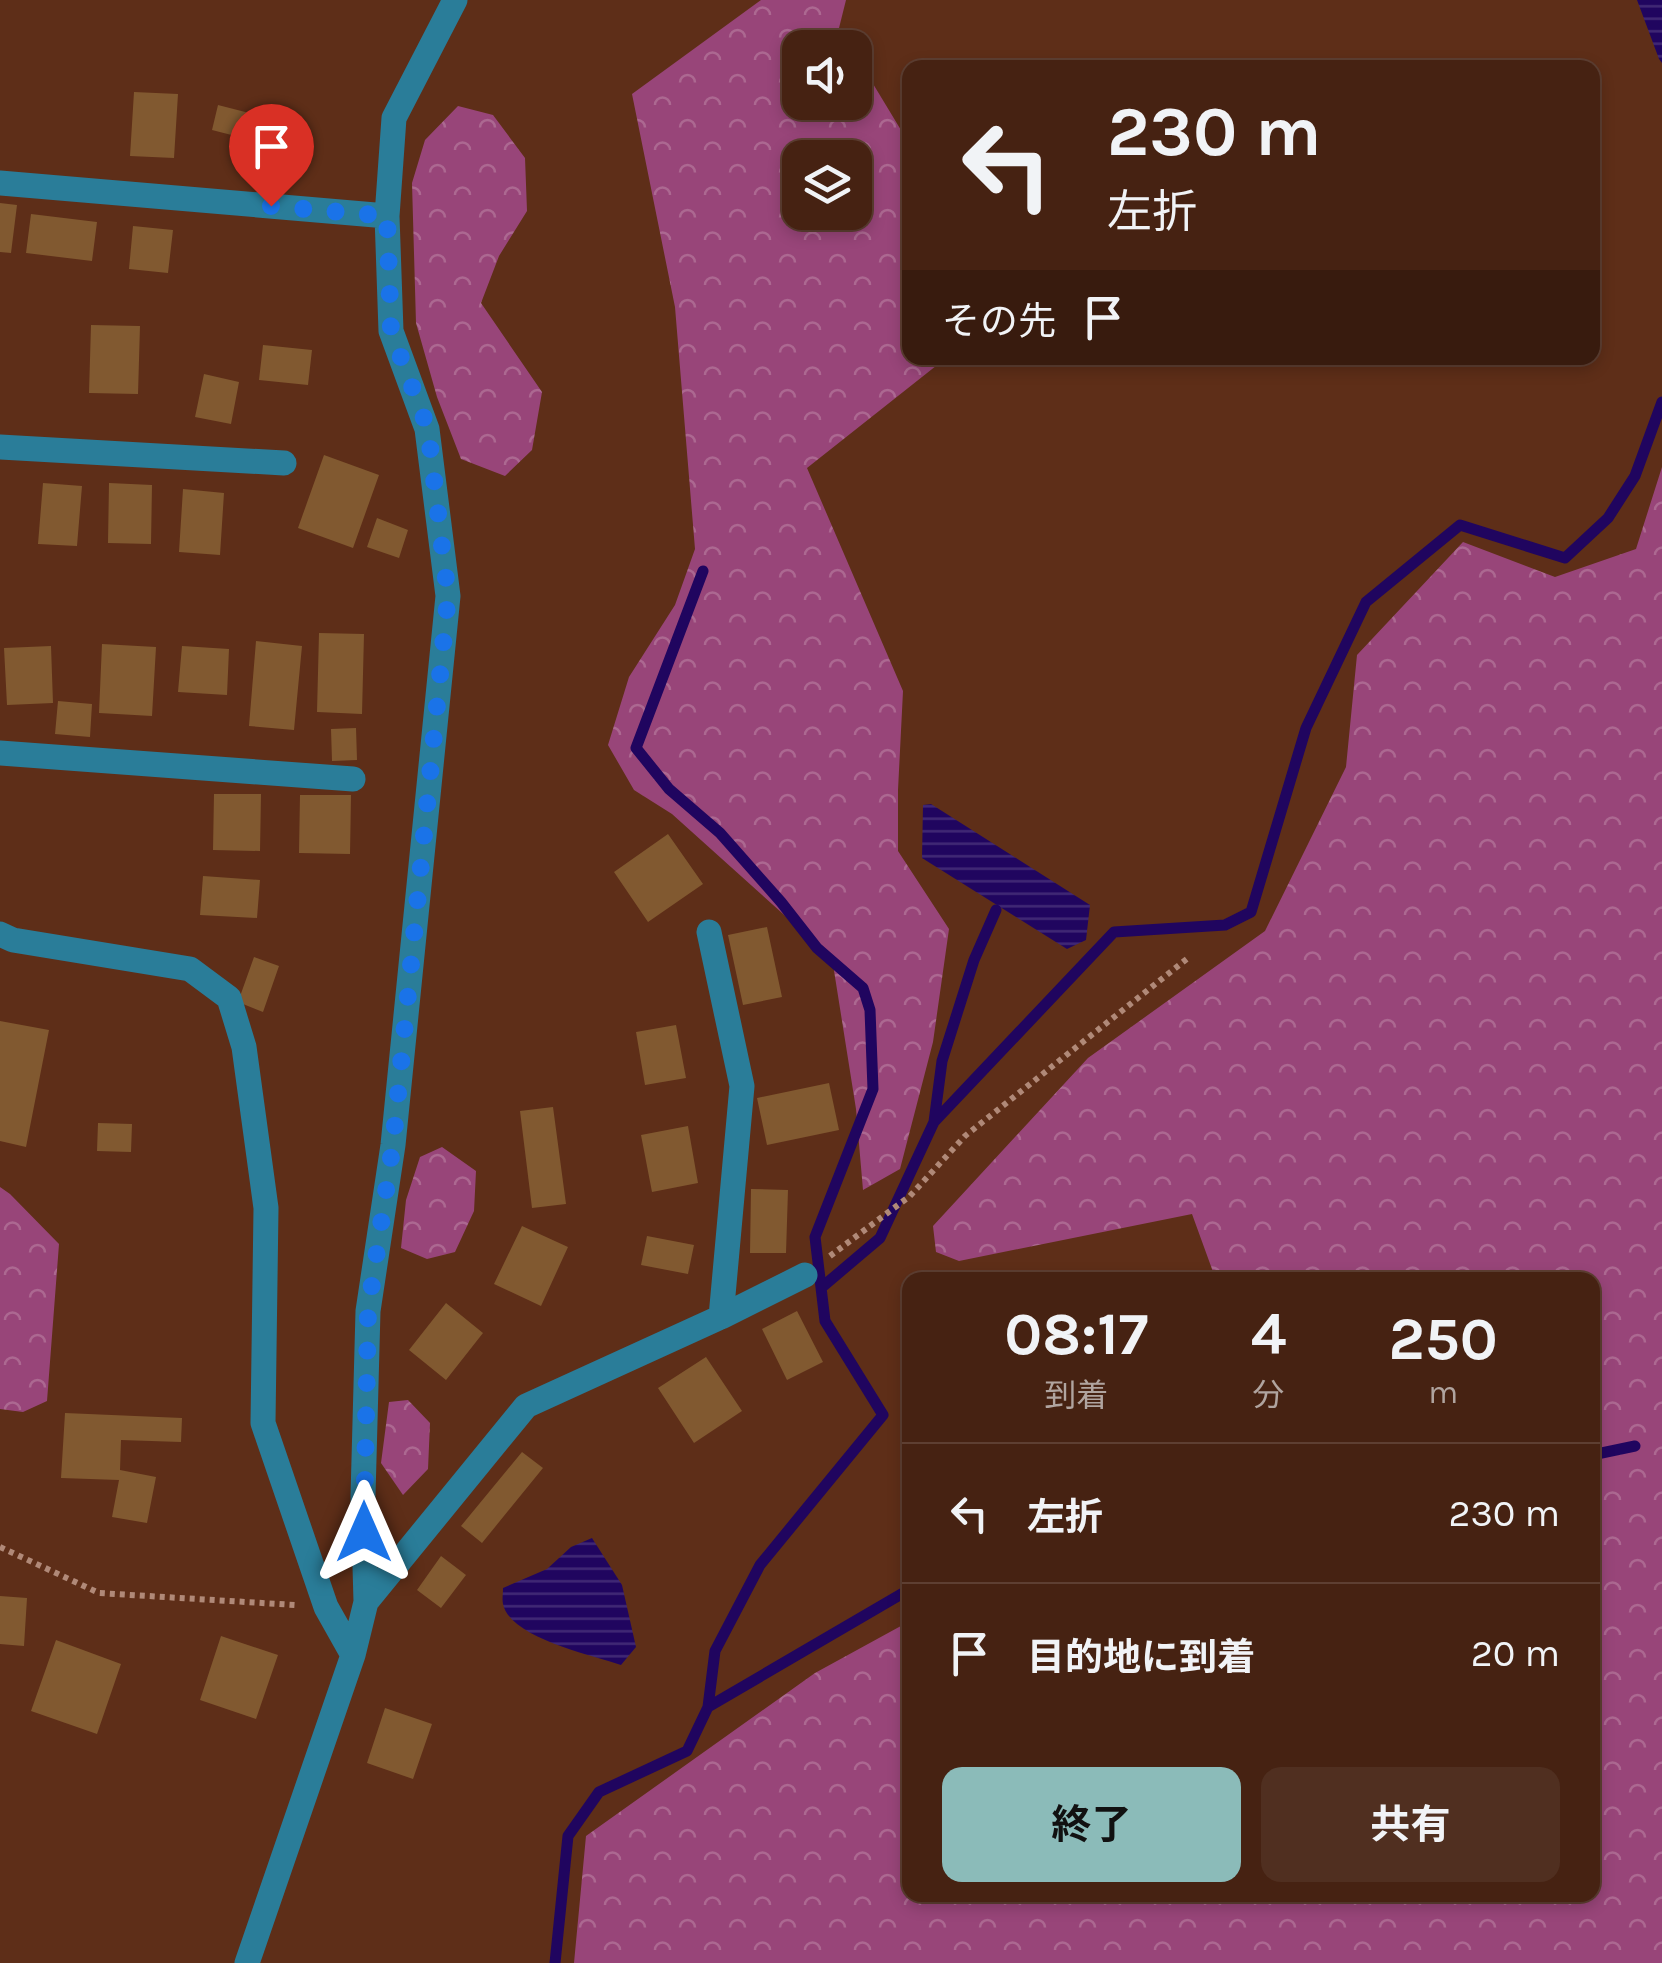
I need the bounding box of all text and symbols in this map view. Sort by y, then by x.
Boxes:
map controls [782,30,872,230]
button: sound [782,30,872,120]
text: 230 m [1107,91,1321,173]
icon: left [942,100,1072,230]
pin [229,104,314,207]
icon: arrive [244,119,299,174]
button: layers [782,140,872,230]
text: 左折 [1107,186,1197,238]
icon: arrive [1076,290,1131,345]
text: その先 [942,299,1056,344]
text: 08:17 [1004,1299,1148,1369]
text: 4 [1251,1299,1286,1369]
text: 250 [1389,1304,1498,1374]
text: m [1428,1374,1458,1411]
text: 到着 [1044,1377,1108,1414]
text: 分 [1252,1377,1284,1414]
position arrow [312,1480,416,1584]
icon: left [942,1486,997,1541]
text: 230 m [1448,1491,1560,1536]
text: 左折 [1027,1495,1103,1540]
icon: arrive [942,1626,997,1681]
text: 20 m [1471,1631,1560,1676]
text: 目的地に到着 [1027,1635,1255,1680]
button: 終了 [942,1767,1241,1882]
button: 共有 [1261,1767,1560,1882]

